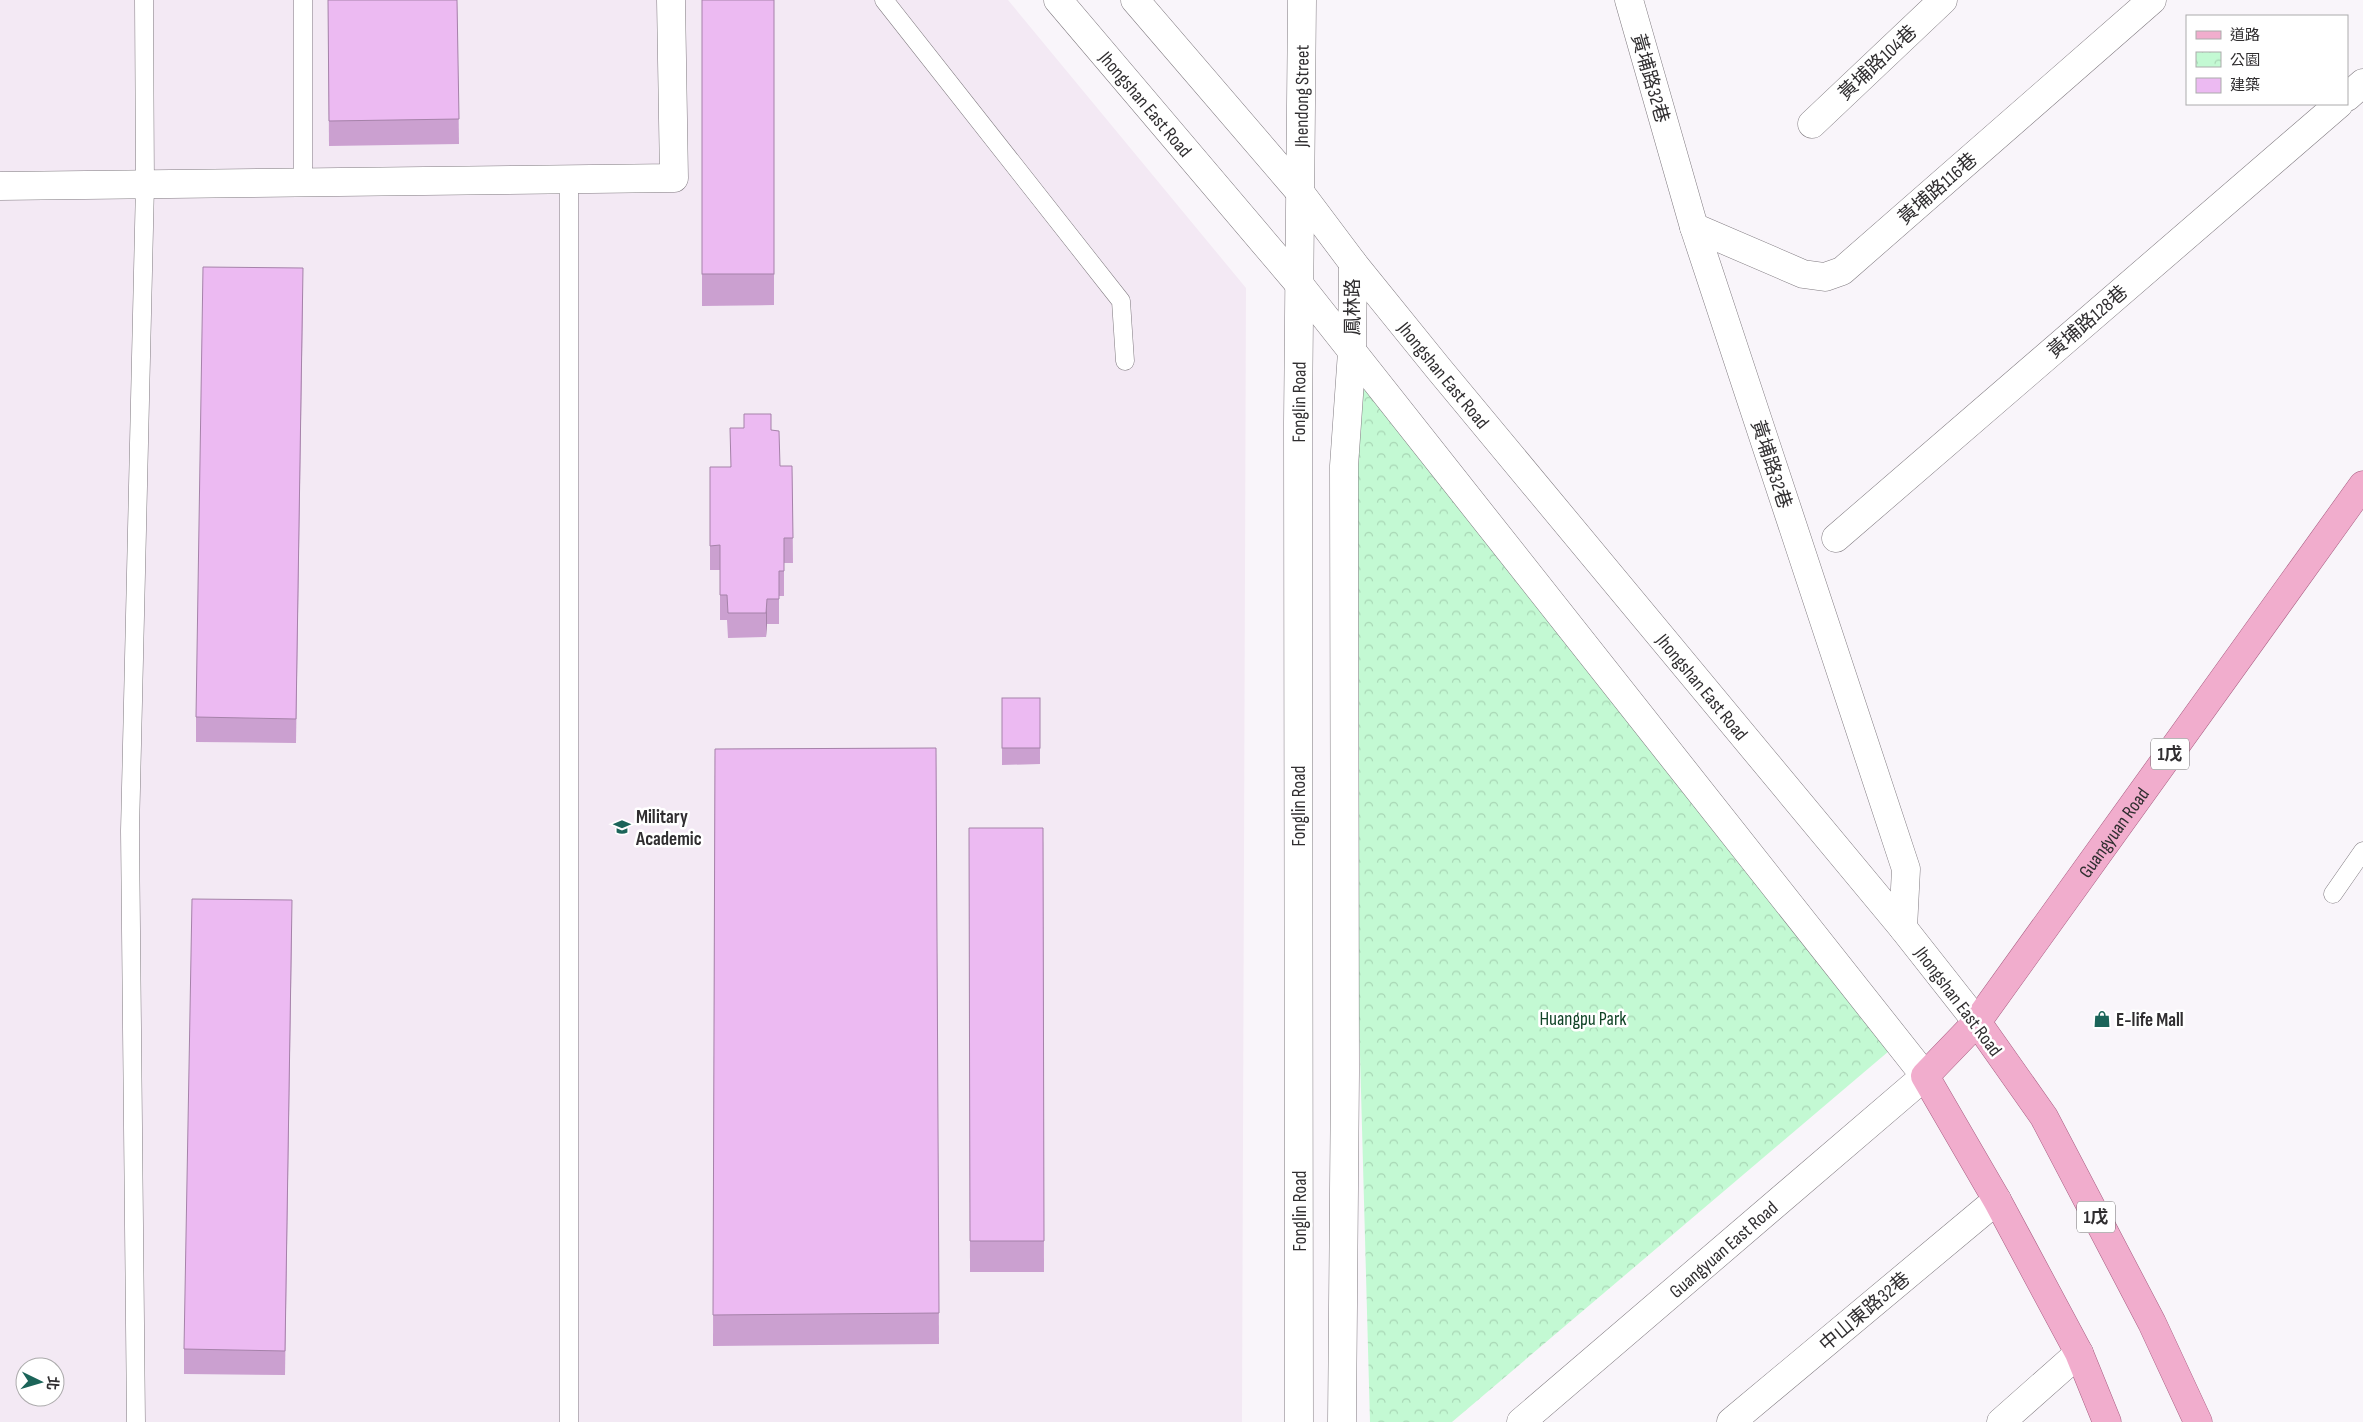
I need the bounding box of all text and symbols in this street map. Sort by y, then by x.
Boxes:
legend [2186,15,2348,105]
street label: 黃埔路104巷 [1834,21,1922,105]
text: 道路 [2230,26,2260,45]
street label: 黃埔路32巷 [1626,31,1673,126]
street label: Jhendong Street [1291,44,1315,148]
street label: Jhongshan East Road [1093,46,1196,162]
text: 公園 [2230,51,2260,70]
text: 建築 [2230,76,2260,95]
street label: 黃埔路116巷 [1894,148,1982,230]
street label: 鳳林路 [1342,278,1365,336]
street label: 黃埔路128巷 [2043,281,2133,363]
street label: Jhongshan East Road [1392,317,1494,434]
street label: Fonglin Road [1288,361,1312,442]
street label: 黃埔路32巷 [1745,417,1796,512]
street label: Jhongshan East Road [1650,629,1752,745]
road number: 1戊 [2151,739,2189,770]
street label: Fonglin Road [1288,766,1311,846]
street label: Guangyuan Road [2074,784,2155,883]
place label: Military Academic [635,806,702,851]
school or university icon: Military Academic [612,817,632,837]
street label: Jhongshan East Road [1909,942,2006,1061]
park label: Huangpu Park [1539,1008,1627,1031]
shop icon: E-life Mall [2092,1009,2112,1029]
place label: E-life Mall [2116,1009,2184,1032]
street label: Fonglin Road [1289,1171,1312,1251]
street label: Guangyuan East Road [1665,1197,1783,1303]
road number: 1戊 [2077,1202,2115,1232]
street label: 中山東路32巷 [1815,1268,1915,1357]
north arrow [15,1357,65,1407]
text: 北 [43,1375,62,1391]

